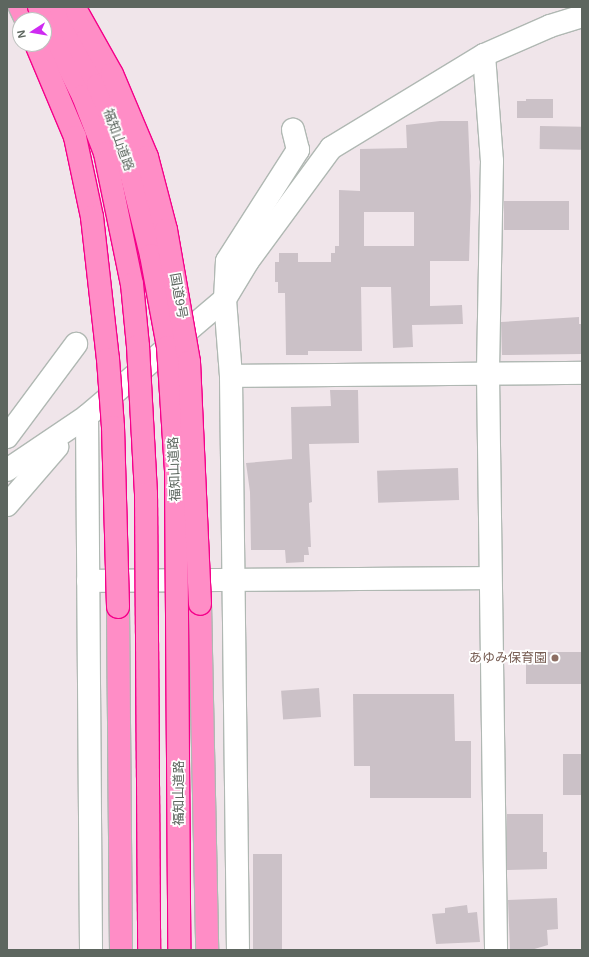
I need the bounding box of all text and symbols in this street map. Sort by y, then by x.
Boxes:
north arrow [12,12,52,52]
text: N [15,29,28,39]
street label: 福知山道路 [100,107,136,173]
street label: 国道9号 [166,272,190,320]
street label: 福知山道路 [166,436,184,502]
place label: あゆみ保育園 [469,650,547,666]
marker: あゆみ保育園 [550,653,560,663]
street label: 福知山道路 [171,761,187,825]

